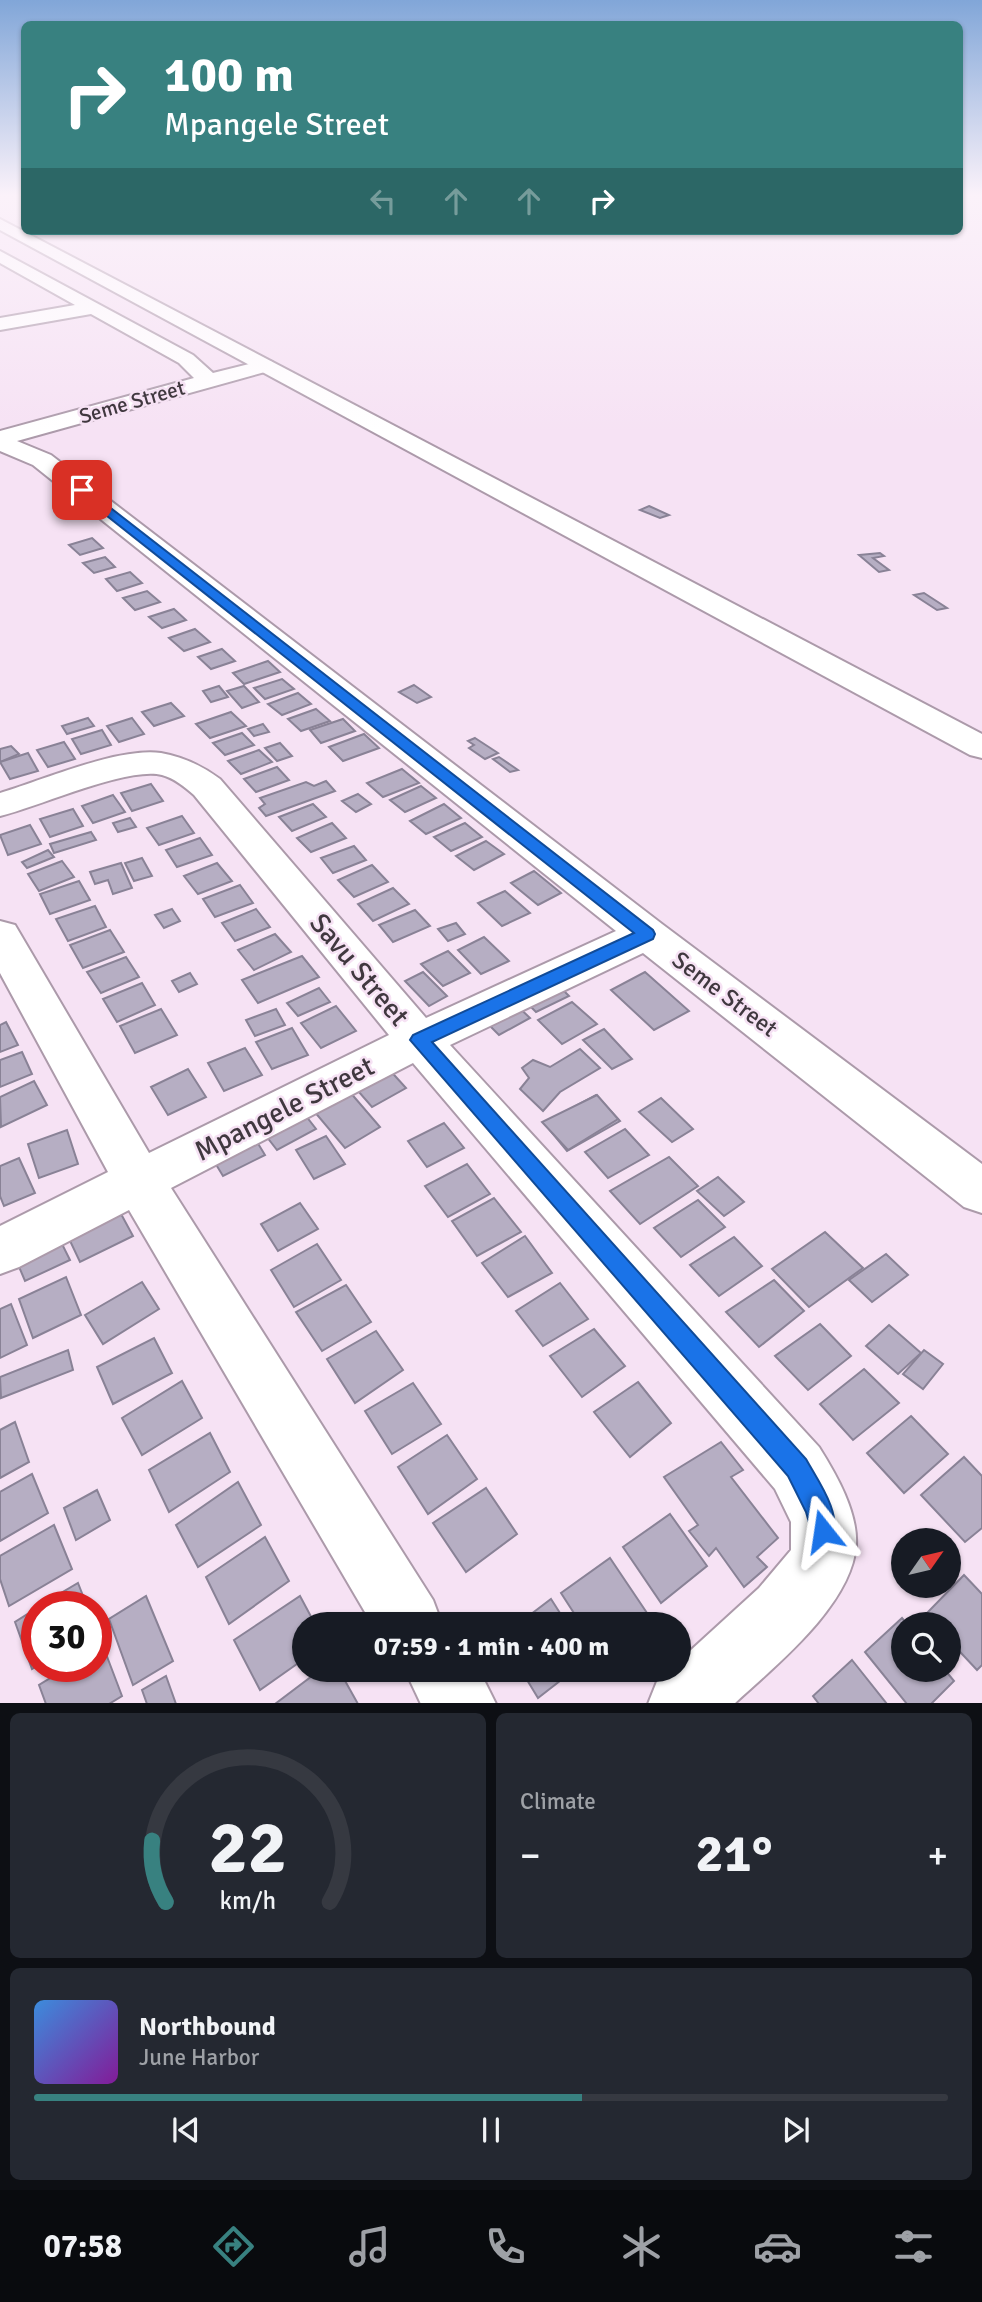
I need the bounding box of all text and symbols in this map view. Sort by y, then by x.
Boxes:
text: 100 m [164,45,294,105]
icon: right [49,49,140,140]
text: Mpangele Street [164,105,389,144]
icon: left [364,182,402,220]
icon: ahead [437,182,475,220]
icon: ahead [510,182,548,220]
icon: right [583,182,621,220]
street label: Seme Street [76,375,188,429]
pin [52,460,112,520]
icon: arrive [63,471,101,509]
street label: Savu Street [302,906,416,1033]
street label: Seme Street [666,945,784,1043]
street label: Mpangele Street [189,1049,380,1169]
position arrow [786,1494,860,1568]
north arrow [891,1528,961,1598]
map controls [891,1528,961,1682]
speed limit sign: 30 [21,1591,112,1682]
button: search [891,1612,961,1682]
text: 07:59 · 1 min · 400 m [374,1631,609,1663]
text: Climate [520,1787,596,1816]
text: 22 [209,1804,287,1893]
text: 21° [696,1822,772,1886]
text: − [520,1832,541,1879]
text: + [927,1832,948,1879]
text: km/h [220,1884,276,1915]
text: Northbound [139,2011,276,2043]
text: June Harbor [139,2043,259,2072]
icon: previous [167,2111,205,2149]
icon: pause [472,2111,510,2149]
icon: next [777,2111,815,2149]
icon: directions [209,2222,258,2271]
icon: music [345,2222,394,2271]
icon: phone [481,2222,530,2271]
icon: climate [617,2222,666,2271]
icon: car [753,2222,802,2271]
icon: filters [889,2222,938,2271]
text: 07:58 [44,2227,122,2266]

